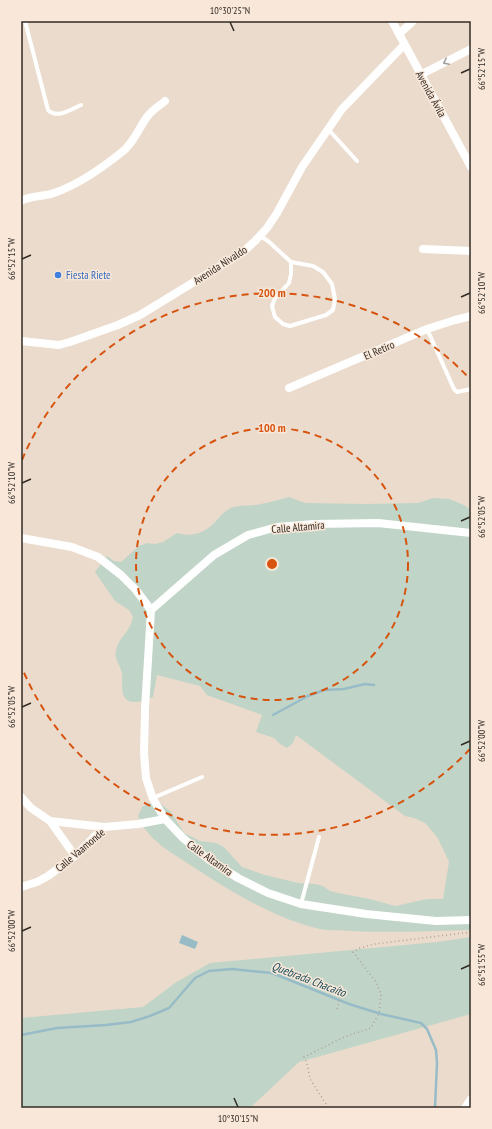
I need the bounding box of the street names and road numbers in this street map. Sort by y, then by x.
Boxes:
street label: Avenida Ávila [413,68,449,120]
street label: Avenida Nivaldo [190,242,250,288]
street label: El Retiro [361,337,397,363]
street label: Calle Altamira [271,518,325,536]
street label: Calle Vaamonde [52,825,108,875]
street label: Calle Altamira [184,837,236,879]

